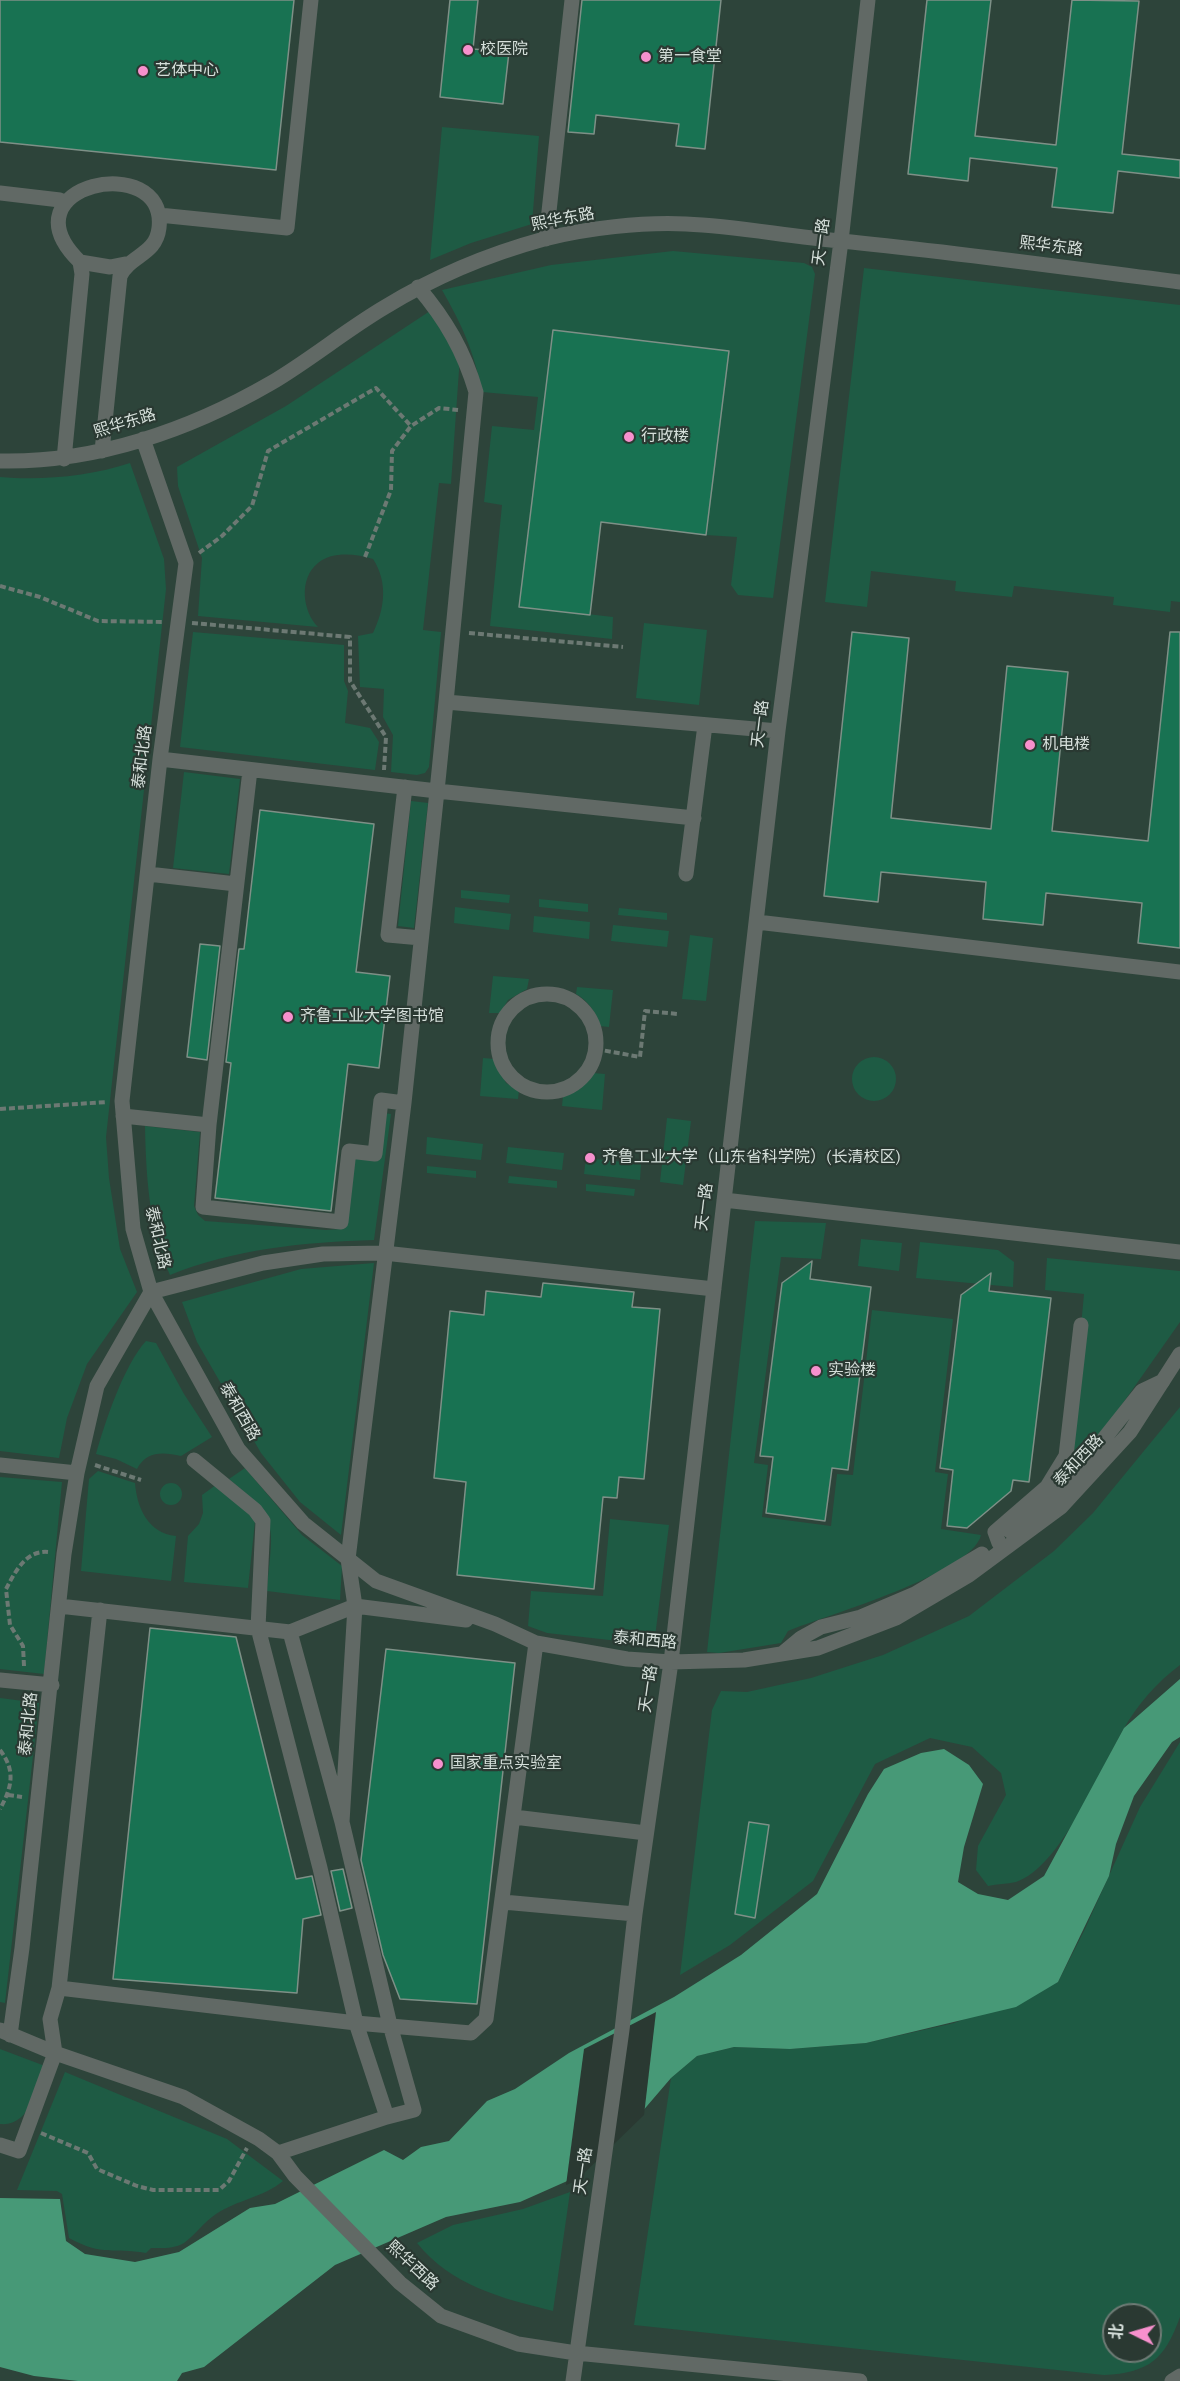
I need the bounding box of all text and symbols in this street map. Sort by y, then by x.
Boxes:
place label: 校医院 [480,40,528,60]
marker: 校医院 [461,43,475,57]
place label: 第一食堂 [658,47,722,67]
marker: 第一食堂 [639,50,653,64]
place label: 艺体中心 [155,61,219,81]
marker: 艺体中心 [136,64,150,78]
street label: 熙华东路 [530,204,596,236]
street label: 天一路 [810,217,834,267]
street label: 熙华东路 [1018,234,1084,260]
street label: 熙华东路 [92,405,158,443]
place label: 行政楼 [641,427,689,447]
marker: 行政楼 [622,430,636,444]
street label: 天一路 [749,699,773,749]
street label: 泰和北路 [130,724,156,790]
place label: 机电楼 [1042,735,1090,755]
marker: 机电楼 [1023,738,1037,752]
place label: 齐鲁工业大学图书馆 [300,1007,444,1027]
marker: 齐鲁工业大学图书馆 [281,1010,295,1024]
place label: 齐鲁工业大学（山东省科学院）(长清校区) [602,1148,901,1168]
marker: 齐鲁工业大学（山东省科学院）(长清校区) [583,1151,597,1165]
street label: 天一路 [693,1182,717,1232]
street label: 泰和北路 [140,1205,174,1271]
place label: 实验楼 [828,1361,876,1381]
marker: 实验楼 [809,1364,823,1378]
street label: 泰和西路 [215,1379,263,1445]
street label: 泰和西路 [1050,1431,1108,1491]
street label: 泰和西路 [612,1629,678,1653]
street label: 天一路 [636,1664,662,1714]
street label: 泰和北路 [16,1691,42,1757]
place label: 国家重点实验室 [450,1754,562,1774]
marker: 国家重点实验室 [431,1757,445,1771]
street label: 天一路 [571,2146,597,2196]
street label: 熙华西路 [382,2237,442,2295]
north arrow [1102,2303,1162,2363]
text: 北 [1104,2323,1128,2341]

